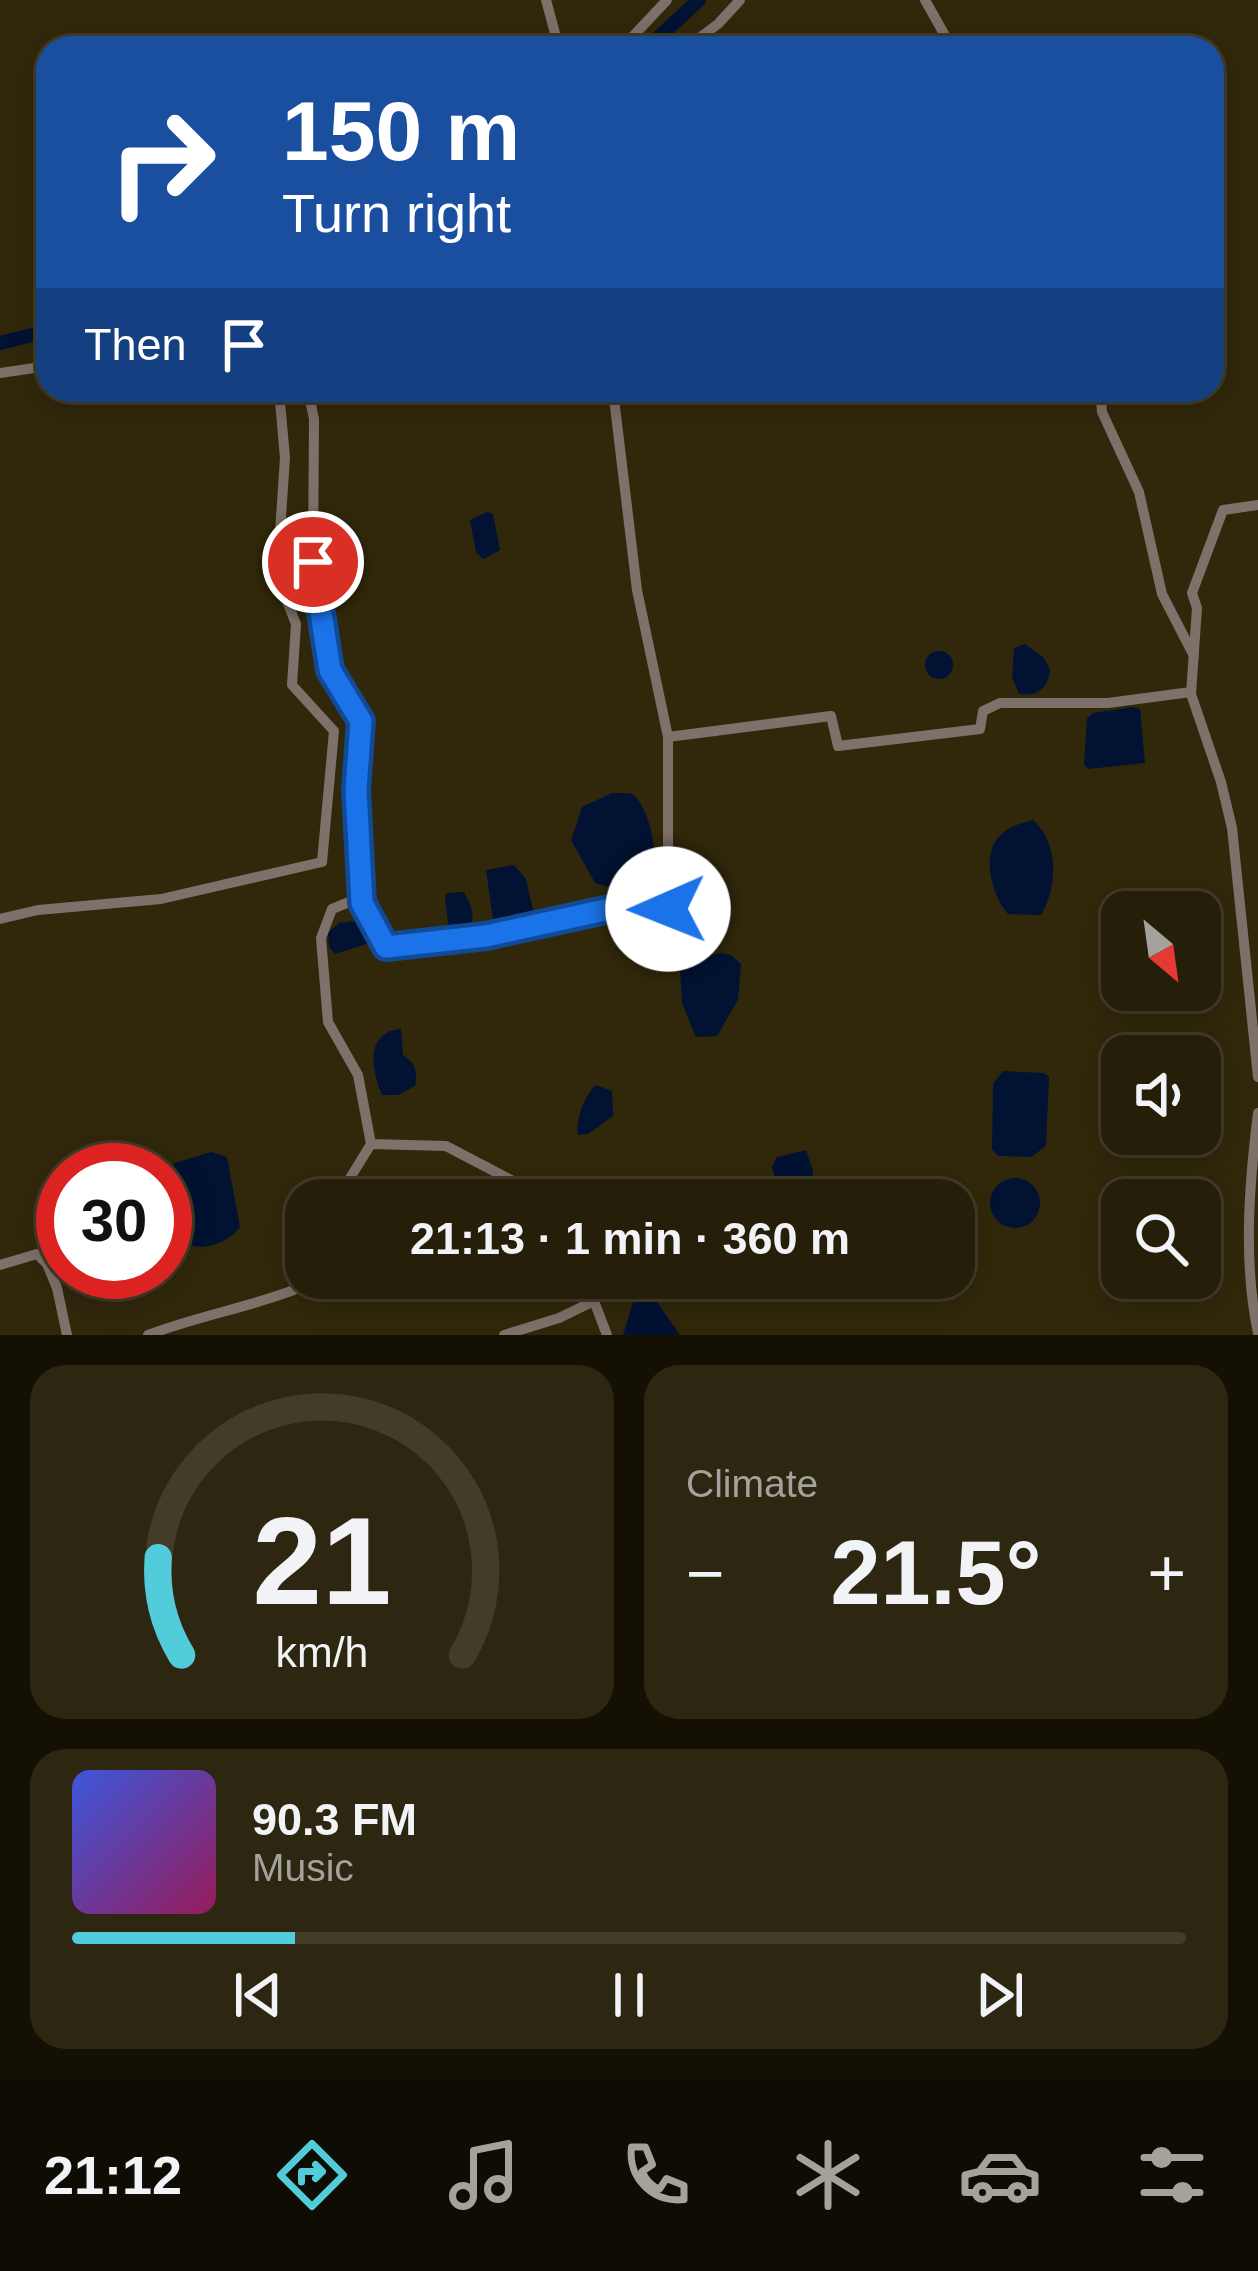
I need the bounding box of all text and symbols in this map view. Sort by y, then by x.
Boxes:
icon: right [84,84,240,240]
text: 150 m [282,84,520,178]
text: Turn right [282,183,511,243]
icon: arrive [211,312,277,378]
text: Then [84,319,187,370]
pin [262,511,364,613]
icon: arrive [280,529,346,595]
position arrow [605,846,731,972]
north arrow [1101,891,1221,1011]
map controls [1101,891,1221,1299]
button: sound [1101,1035,1221,1155]
speed limit sign: 30 [36,1143,192,1299]
button: search [1101,1179,1221,1299]
text: 21:13 · 1 min · 360 m [410,1213,850,1264]
text: Climate [686,1462,818,1505]
text: 21 [253,1491,391,1630]
text: 21.5° [830,1523,1042,1623]
text: − [686,1536,725,1610]
text: + [1147,1536,1186,1610]
text: km/h [276,1628,368,1676]
text: 90.3 FM [252,1794,417,1845]
text: Music [252,1846,354,1889]
icon: previous [225,1962,291,2028]
icon: pause [596,1962,662,2028]
icon: next [967,1962,1033,2028]
icon: directions [270,2133,354,2217]
icon: music [442,2133,526,2217]
icon: phone [614,2133,698,2217]
icon: climate [786,2133,870,2217]
icon: car [958,2133,1042,2217]
icon: filters [1130,2133,1214,2217]
text: 21:12 [44,2145,182,2205]

